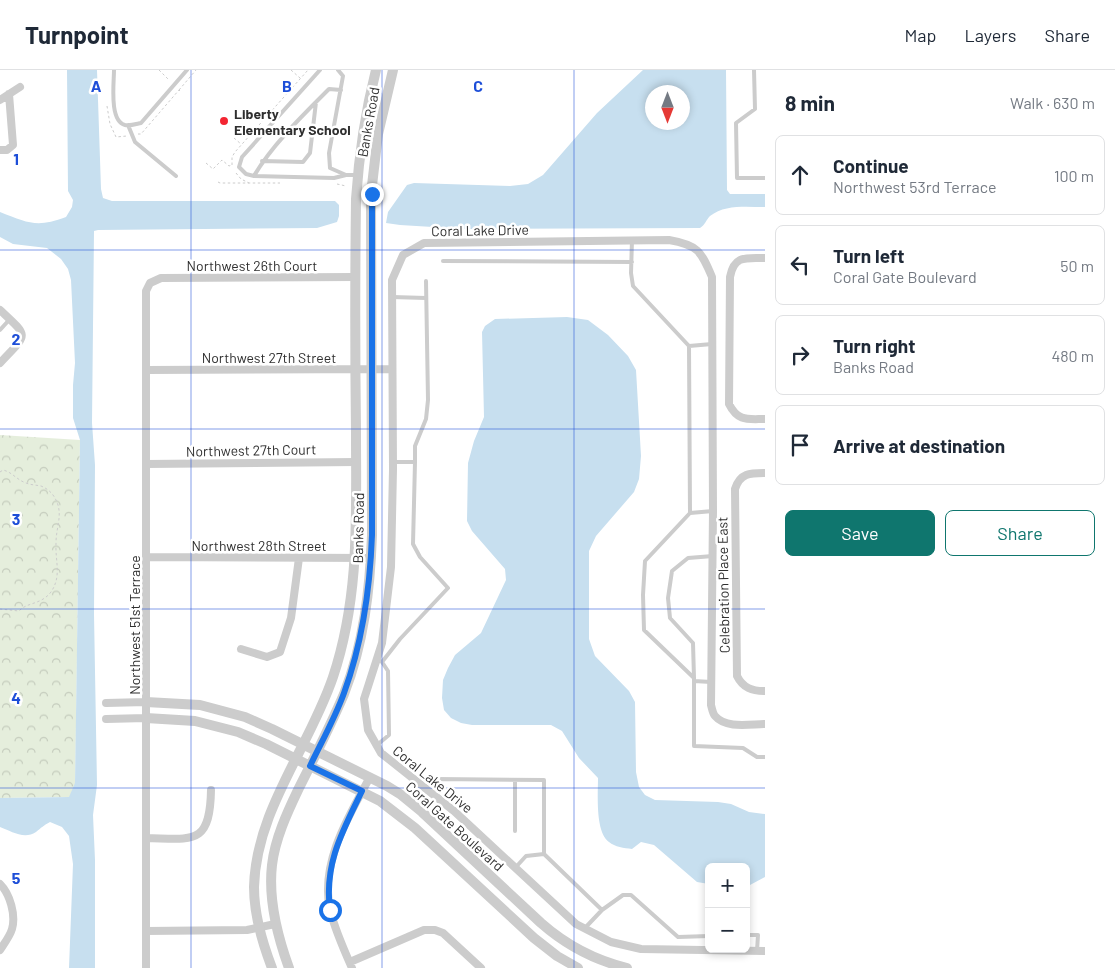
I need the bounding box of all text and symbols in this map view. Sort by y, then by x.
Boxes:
text: Turnpoint [25,20,129,49]
text: Map [904,24,936,46]
text: Layers [964,24,1017,46]
text: Share [1045,24,1090,46]
text: A [91,76,102,95]
text: B [282,76,292,95]
text: C [473,76,483,95]
north arrow [645,85,690,130]
street label: Banks Road [353,86,383,158]
text: 8 min [785,90,835,115]
text: Walk · 630 m [1010,93,1095,112]
place label: Liberty Elementary School [234,105,351,138]
marker: Liberty Elementary School [218,115,230,127]
text: 1 [13,149,19,168]
text: Continue [833,154,909,177]
icon: ahead [786,161,814,189]
text: 100 m [1054,166,1094,185]
text: Northwest 53rd Terrace [833,177,997,196]
route end [361,183,384,206]
street label: Coral Lake Drive [431,221,529,239]
text: Turn left [833,244,904,267]
icon: left [786,251,814,279]
text: 50 m [1060,256,1094,275]
street label: Northwest 26th Court [187,257,317,274]
text: Coral Gate Boulevard [833,267,977,286]
text: 2 [12,329,21,348]
text: Turn right [833,334,915,357]
icon: right [786,341,814,369]
text: 480 m [1051,346,1094,365]
street label: Northwest 27th Street [202,349,336,366]
text: Banks Road [833,357,914,376]
icon: arrive [786,431,814,459]
text: Arrive at destination [833,434,1005,457]
street label: Northwest 27th Court [186,440,316,460]
street label: Banks Road [349,492,367,564]
text: 3 [12,509,20,528]
button: Save [785,510,935,556]
button: Share [945,510,1095,556]
street label: Celebration Place East [713,517,733,653]
street label: Northwest 28th Street [191,537,327,554]
street label: Northwest 51st Terrace [126,555,143,695]
text: 4 [11,688,21,707]
street label: Coral Lake Drive [390,742,476,816]
street label: Coral Gate Boulevard [403,778,507,874]
map controls [705,863,750,953]
button: + [705,863,750,908]
text: 5 [12,868,21,887]
route start [319,899,342,922]
button: − [705,908,750,953]

